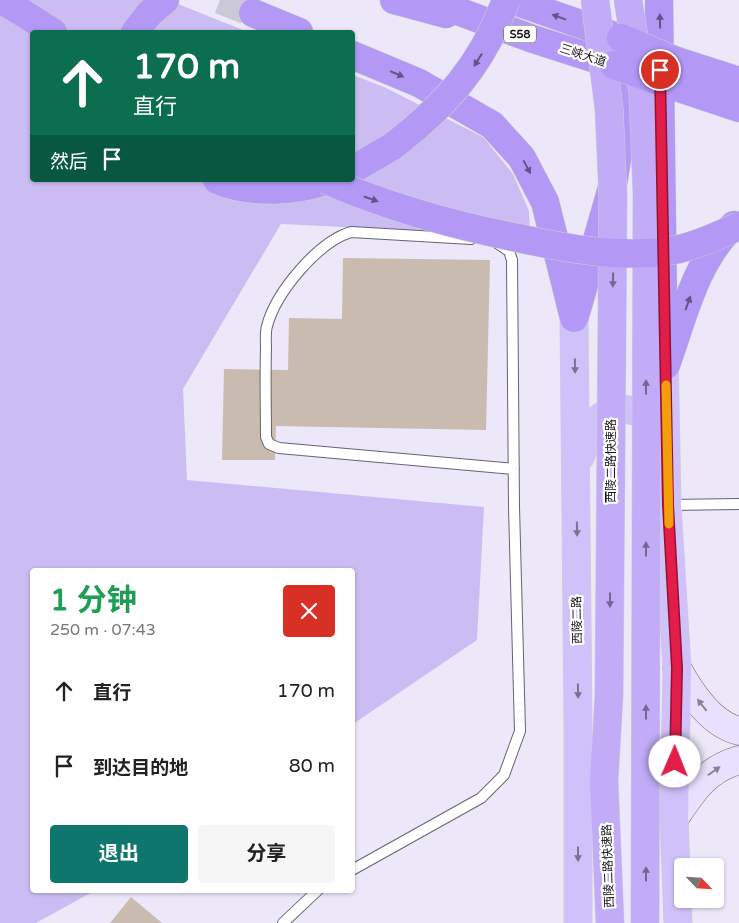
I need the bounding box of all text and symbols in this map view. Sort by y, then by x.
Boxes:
one-way arrow [656,12,664,28]
one-way arrow [551,13,566,20]
road number: S58 [504,26,536,42]
street label: 三峡大道 [558,41,608,69]
text: 170 m [133,46,240,88]
pin [639,49,681,91]
icon: ahead [50,50,115,115]
one-way arrow [473,53,482,66]
icon: arrive [646,56,674,84]
one-way arrow [390,70,405,78]
text: 直行 [133,94,177,120]
icon: arrive [98,145,126,173]
text: 然后 [50,151,88,173]
one-way arrow [523,160,531,174]
one-way arrow [364,196,379,203]
one-way arrow [608,273,616,289]
one-way arrow [684,295,692,310]
one-way arrow [571,359,579,375]
one-way arrow [642,379,650,395]
street label: 西陵二路快速路 [604,419,618,503]
one-way arrow [573,521,581,537]
one-way arrow [642,541,650,557]
text: 1 分钟 [50,582,137,619]
button: close [283,585,335,637]
one-way arrow [606,593,614,609]
street label: 西陵二路 [570,596,584,644]
text: 250 m · 07:43 [50,620,156,640]
icon: ahead [50,677,78,705]
text: 170 m [277,680,335,702]
text: 直行 [93,682,131,704]
one-way arrow [574,684,582,700]
one-way arrow [697,699,708,712]
one-way arrow [642,704,650,720]
position arrow [648,735,700,787]
icon: arrive [50,752,78,780]
text: 80 m [289,755,335,777]
text: 到达目的地 [93,757,188,779]
one-way arrow [707,766,721,776]
street label: 西陵二路快速路 [600,824,616,908]
button: 退出 [50,825,188,883]
button: 分享 [198,825,335,883]
one-way arrow [574,846,582,862]
north arrow [674,858,724,908]
map controls [674,858,724,908]
one-way arrow [642,866,650,882]

